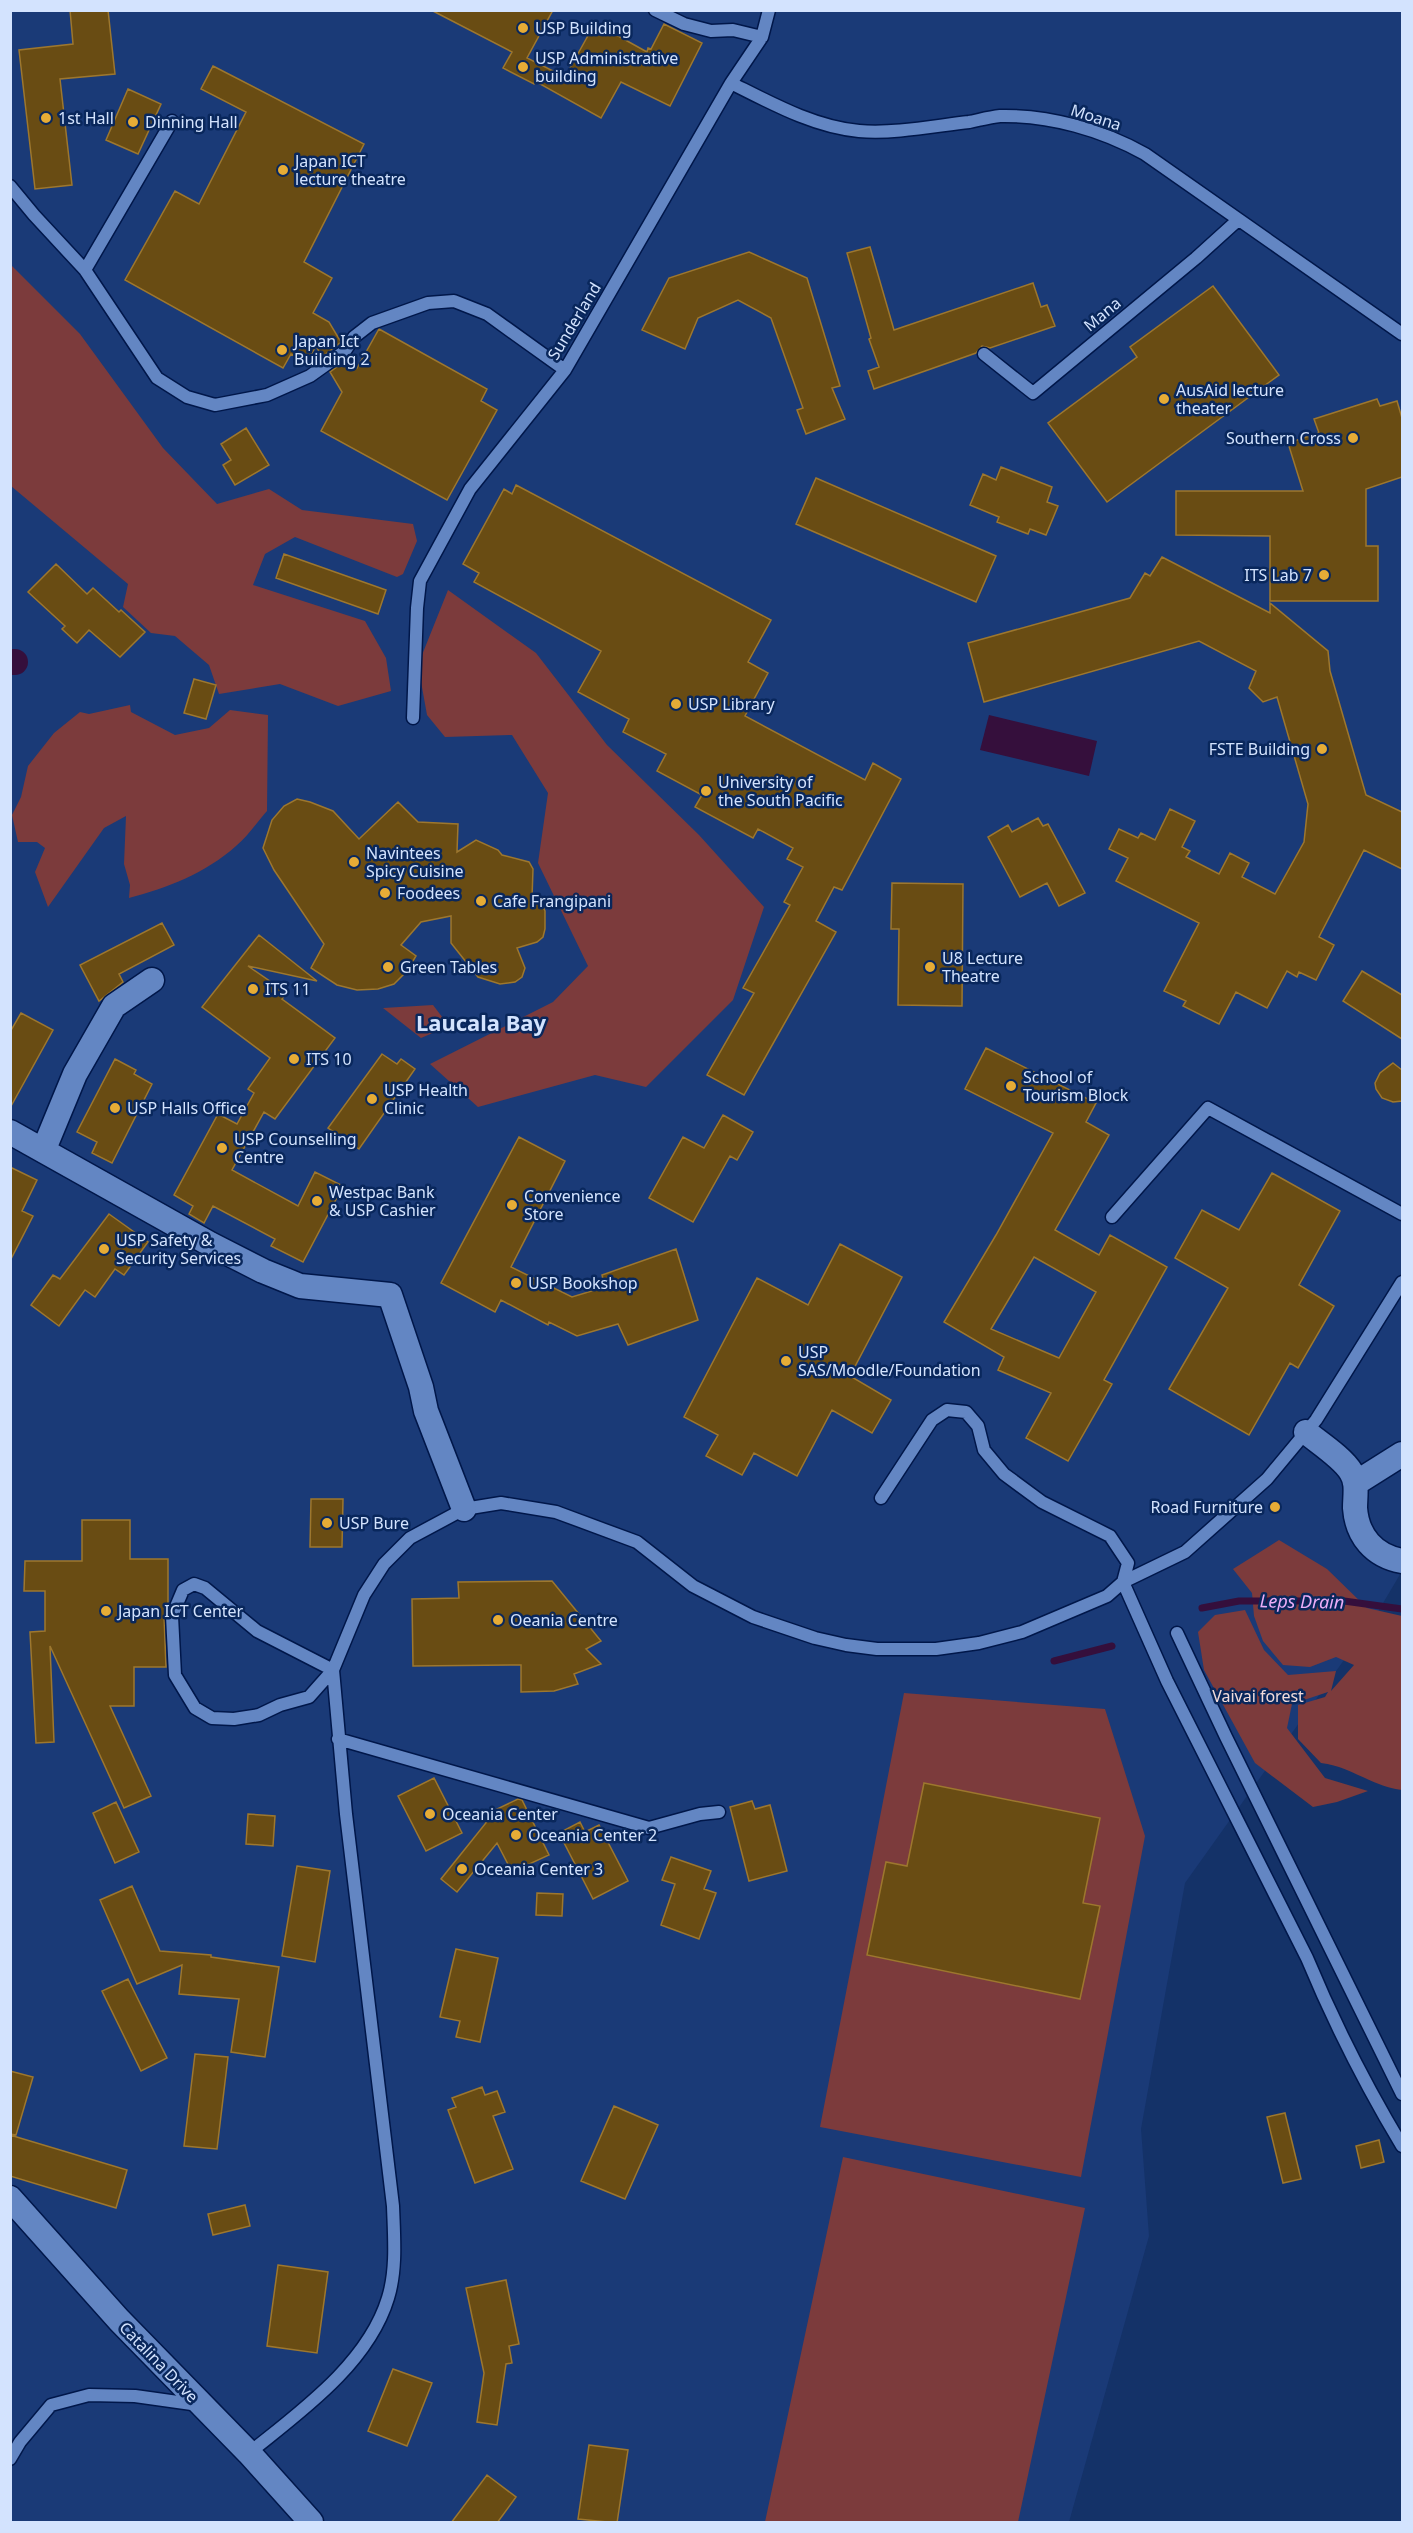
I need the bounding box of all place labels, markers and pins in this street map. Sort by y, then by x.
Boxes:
place label: USP Building [535,17,632,39]
marker: USP Building [516,21,530,35]
place label: USP Administrative building [535,47,678,87]
marker: USP Administrative building [516,60,530,74]
place label: 1st Hall [58,107,114,129]
marker: 1st Hall [39,111,53,125]
place label: Dinning Hall [145,111,238,133]
marker: Dinning Hall [126,115,140,129]
place label: Japan ICT lecture theatre [293,150,406,190]
marker: Japan ICT lecture theatre [276,163,290,177]
place label: Japan Ict Building 2 [292,330,370,370]
marker: Japan Ict Building 2 [275,343,289,357]
place label: AusAid lecture theater [1176,379,1284,419]
marker: AusAid lecture theater [1157,392,1171,406]
place label: Southern Cross [1226,427,1341,449]
marker: Southern Cross [1346,431,1360,445]
place label: ITS Lab 7 [1244,564,1312,586]
marker: ITS Lab 7 [1317,568,1331,582]
place label: USP Library [688,693,776,715]
marker: USP Library [669,697,683,711]
place label: FSTE Building [1209,738,1310,760]
marker: FSTE Building [1315,742,1329,756]
place label: University of the South Pacific [718,771,843,811]
marker: University of the South Pacific [699,784,713,798]
place label: Navintees Spicy Cuisine [366,842,464,882]
marker: Navintees Spicy Cuisine [347,855,361,869]
place label: Foodees [397,882,460,904]
marker: Foodees [378,886,392,900]
place label: Cafe Frangipani [493,890,611,912]
marker: Cafe Frangipani [474,894,488,908]
place label: U8 Lecture Theatre [942,947,1023,987]
place label: Green Tables [400,956,497,978]
marker: Green Tables [381,960,395,974]
marker: U8 Lecture Theatre [923,960,937,974]
place label: ITS 11 [265,978,311,1000]
marker: ITS 11 [246,982,260,996]
place label: ITS 10 [306,1048,352,1070]
marker: ITS 10 [287,1052,301,1066]
place label: School of Tourism Block [1023,1066,1129,1106]
place label: USP Health Clinic [384,1079,468,1119]
marker: School of Tourism Block [1004,1079,1018,1093]
marker: USP Health Clinic [365,1092,379,1106]
place label: USP Halls Office [127,1097,247,1119]
marker: USP Halls Office [108,1101,122,1115]
place label: USP Counselling Centre [234,1128,357,1168]
marker: USP Counselling Centre [215,1141,229,1155]
place label: Westpac Bank & USP Cashier [329,1181,436,1221]
place label: Convenience Store [524,1185,620,1225]
marker: Westpac Bank & USP Cashier [310,1194,324,1208]
marker: Convenience Store [505,1198,519,1212]
place label: USP Safety & Security Services [116,1229,241,1269]
marker: USP Safety & Security Services [97,1242,111,1256]
place label: USP Bookshop [528,1272,638,1294]
marker: USP Bookshop [509,1276,523,1290]
place label: USP SAS/Moodle/Foundation [798,1341,981,1381]
marker: USP SAS/Moodle/Foundation [779,1354,793,1368]
place label: Road Furniture [1151,1496,1263,1518]
marker: Road Furniture [1268,1500,1282,1514]
place label: USP Bure [339,1512,409,1534]
marker: USP Bure [320,1516,334,1530]
place label: Japan ICT Center [116,1600,244,1622]
marker: Japan ICT Center [99,1604,113,1618]
place label: Oeania Centre [510,1609,618,1631]
marker: Oeania Centre [491,1613,505,1627]
place label: Oceania Center [442,1803,558,1825]
marker: Oceania Center [423,1807,437,1821]
place label: Oceania Center 2 [528,1824,657,1846]
marker: Oceania Center 2 [509,1828,523,1842]
place label: Oceania Center 3 [474,1858,603,1880]
marker: Oceania Center 3 [455,1862,469,1876]

